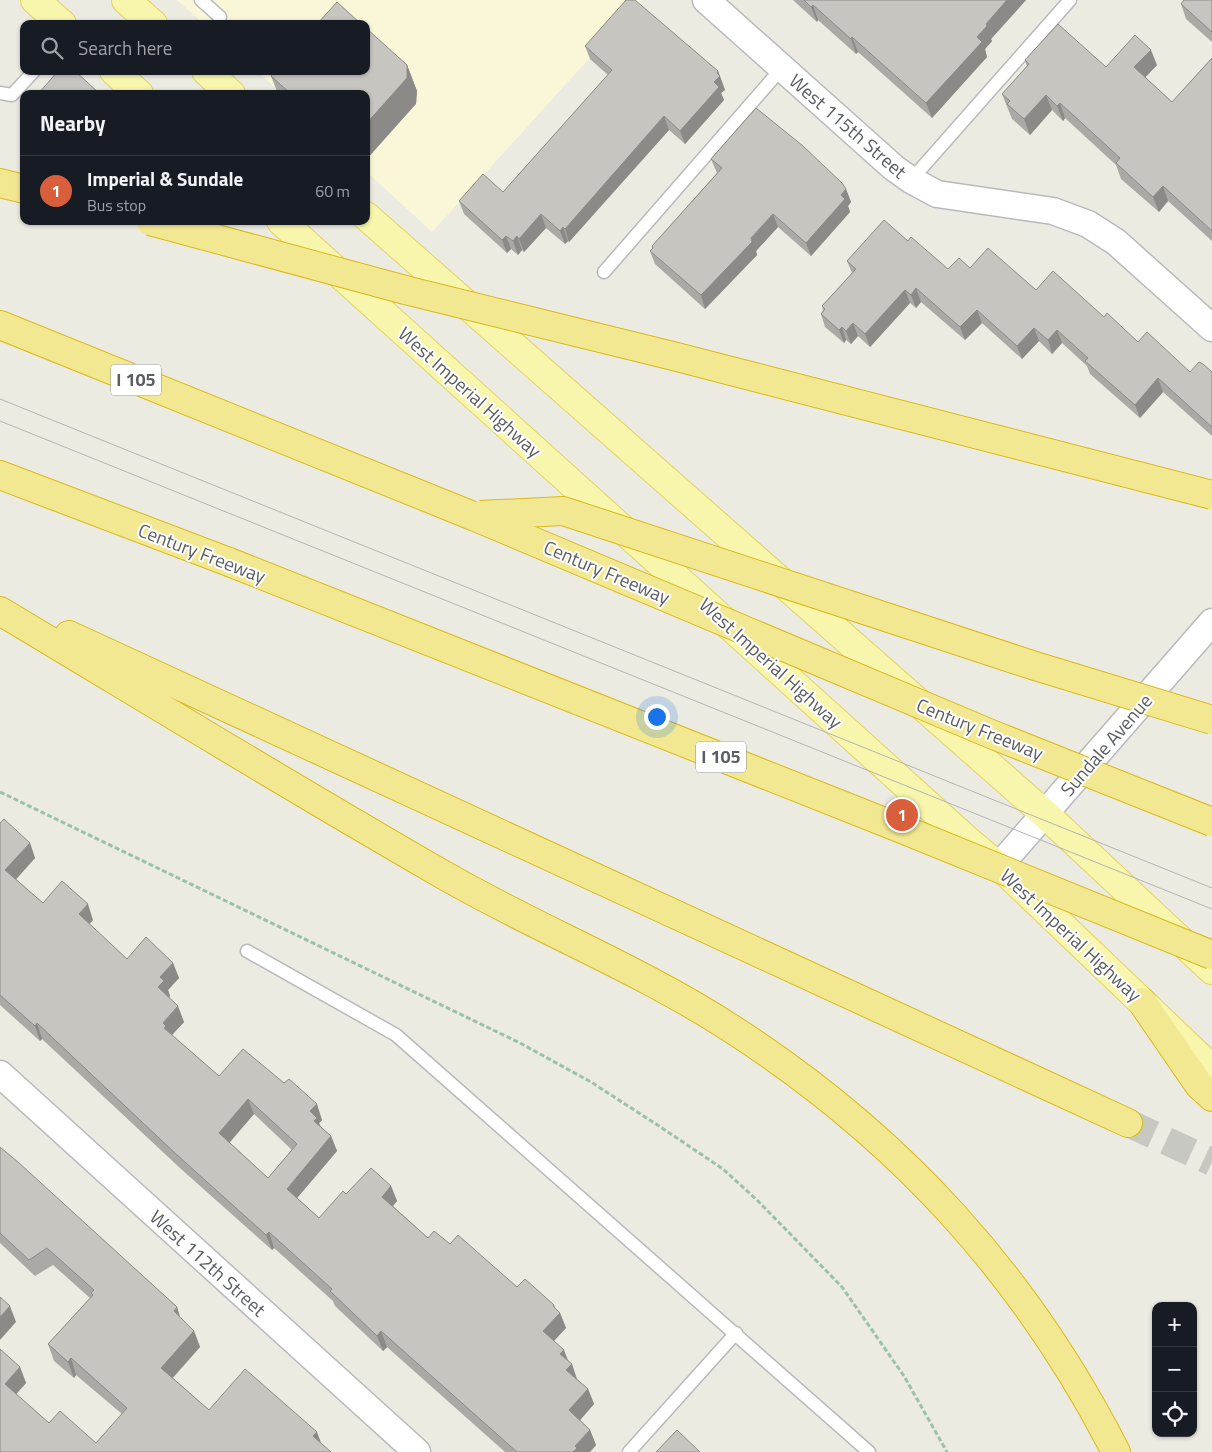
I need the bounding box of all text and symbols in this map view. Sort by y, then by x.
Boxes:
search box [20,20,370,75]
text: Search here [78,33,172,62]
icon: search [38,34,66,62]
street label: West 115th Street [783,66,914,185]
text: Nearby [40,107,105,139]
text: Imperial & Sundale [87,164,243,193]
text: 1 [52,179,60,203]
text: 60 m [315,179,350,203]
text: Bus stop [87,193,146,217]
street label: West Imperial Highway [392,319,549,464]
road number: I 105 [111,364,161,396]
street label: Century Freeway [134,515,270,590]
street label: Century Freeway [540,532,675,611]
street label: West Imperial Highway [693,590,850,735]
street label: Sundale Avenue [1053,687,1158,802]
street label: Century Freeway [912,690,1048,767]
your location [644,704,670,730]
road number: I 105 [696,742,746,772]
pin: 1 [886,796,918,834]
street label: West Imperial Highway [994,861,1149,1008]
street label: West 112th Street [144,1202,273,1323]
map controls [1152,1302,1197,1437]
button: + [1152,1302,1197,1347]
button: − [1152,1347,1197,1392]
button: locate [1152,1392,1197,1437]

